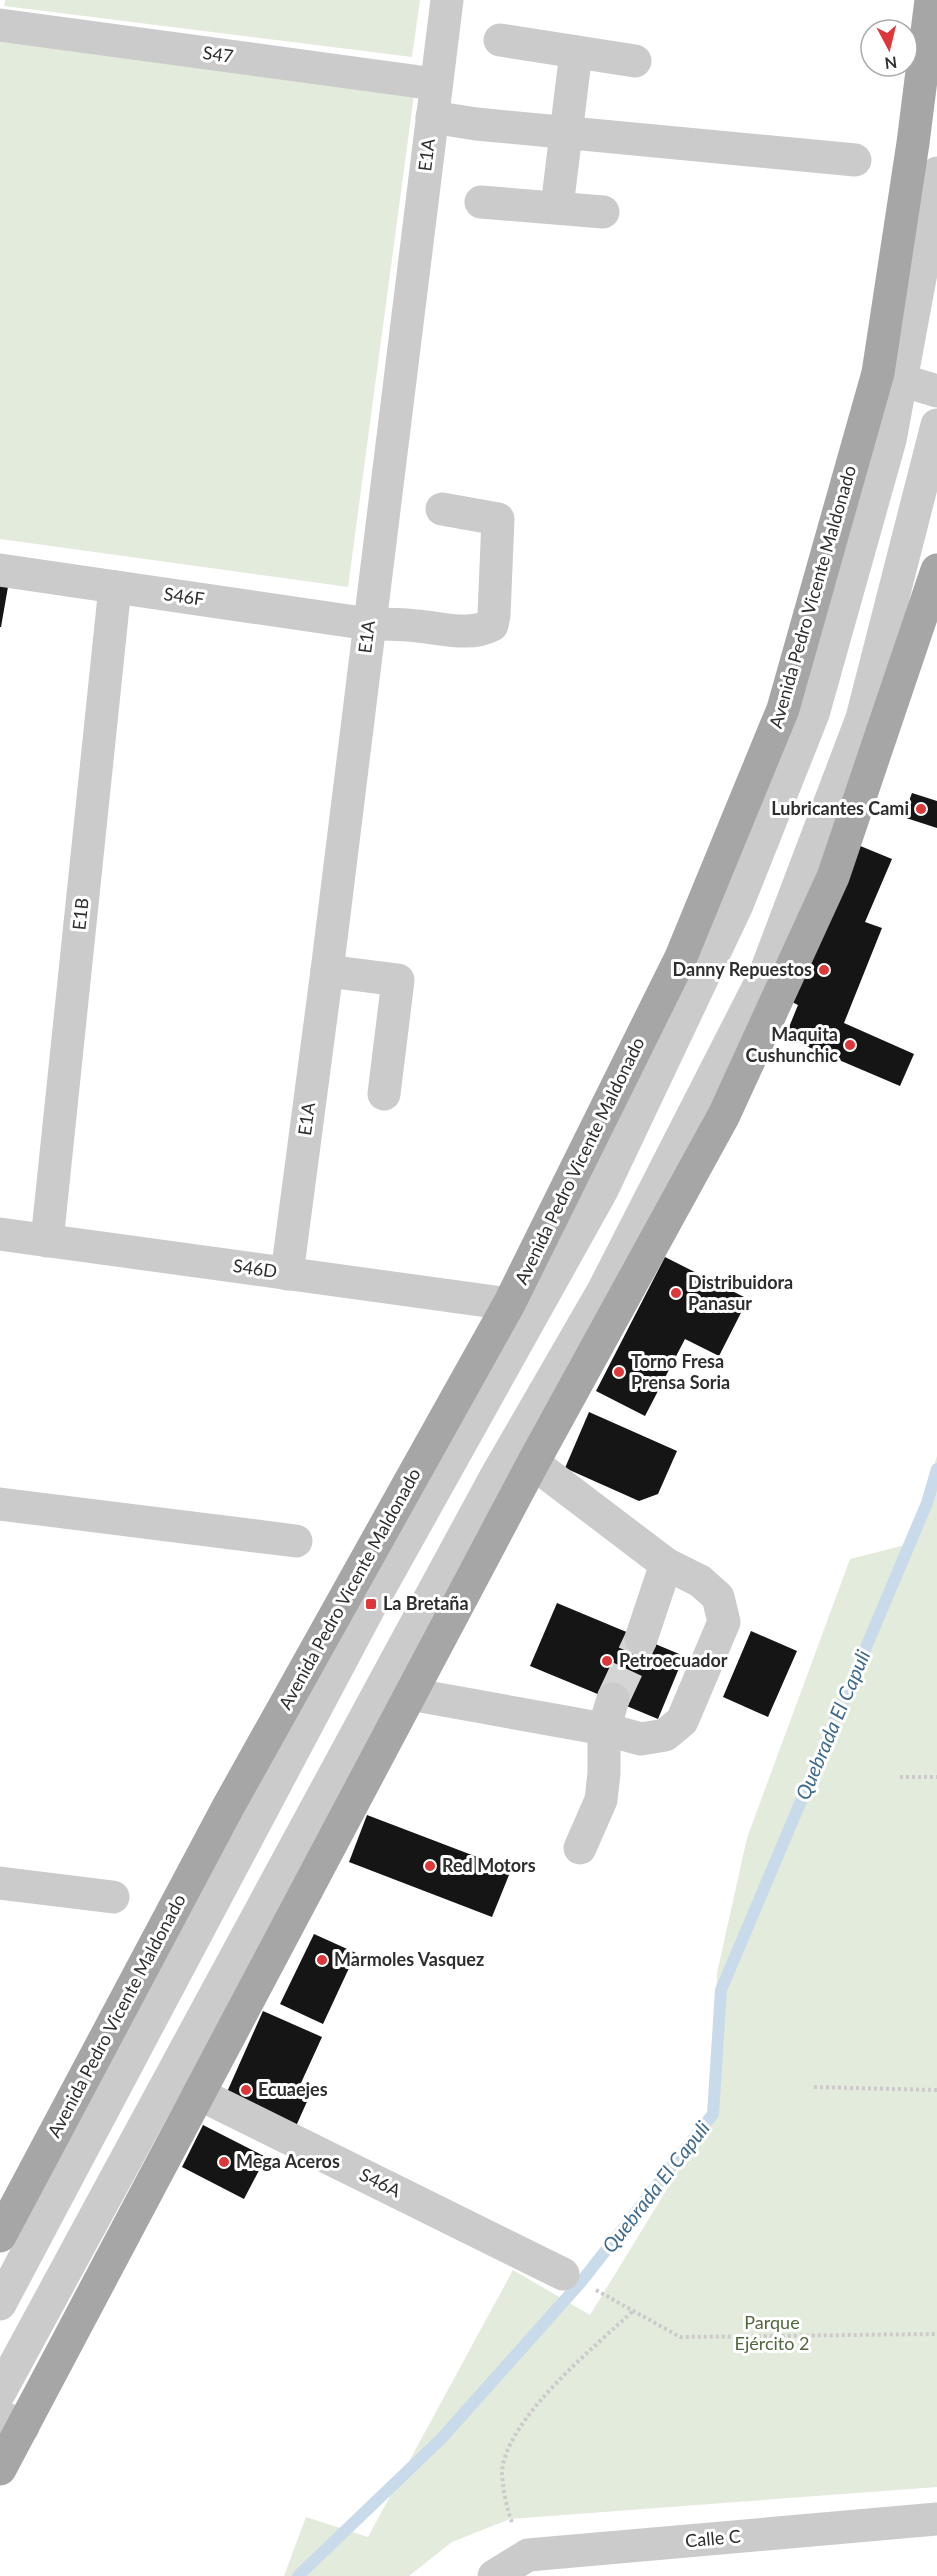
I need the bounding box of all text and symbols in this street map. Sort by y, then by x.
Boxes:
north arrow [859,18,919,78]
street label: S47 [201,41,235,67]
text: N [884,53,898,74]
street label: E1A [413,136,439,173]
street label: Avenida Pedro Vicente Maldonado [764,463,860,731]
street label: S46F [162,582,206,610]
street label: E1A [353,618,379,655]
place label: Lubricantes Cami [771,797,909,819]
marker: Lubricantes Cami [914,802,928,816]
street label: E1B [67,897,93,931]
place label: Danny Repuestos [673,958,812,980]
marker: Danny Repuestos [817,963,831,977]
place label: Maquita Cushunchic [746,1023,838,1066]
street label: Avenida Pedro Vicente Maldonado [510,1033,649,1288]
marker: Maquita Cushunchic [843,1038,857,1052]
street label: E1A [293,1100,319,1137]
street label: S46D [232,1254,279,1282]
place label: Distribuidora Panasur [688,1271,793,1314]
marker: Distribuidora Panasur [669,1286,683,1300]
place label: Torno Fresa Prensa Soria [631,1350,730,1393]
marker: Torno Fresa Prensa Soria [612,1365,626,1379]
street label: Avenida Pedro Vicente Maldonado [273,1464,425,1713]
place label: La Bretaña [383,1592,469,1614]
marker: La Bretaña [364,1597,378,1611]
water label: Quebrada El Capuli [790,1646,875,1803]
place label: Petroecuador [619,1649,728,1671]
marker: Petroecuador [600,1654,614,1668]
place label: Red Motors [442,1854,536,1876]
marker: Red Motors [423,1859,437,1873]
street label: Avenida Pedro Vicente Maldonado [42,1890,190,2141]
place label: Marmoles Vasquez [334,1948,484,1970]
marker: Marmoles Vasquez [315,1953,329,1967]
place label: Ecuaejes [258,2078,328,2100]
marker: Ecuaejes [239,2083,253,2097]
water label: Quebrada El Capuli [596,2116,714,2257]
place label: Mega Aceros [236,2150,340,2172]
marker: Mega Aceros [217,2155,231,2169]
street label: S46A [356,2163,405,2202]
park label: Parque Ejército 2 [735,2311,809,2354]
street label: Calle C [684,2525,742,2551]

